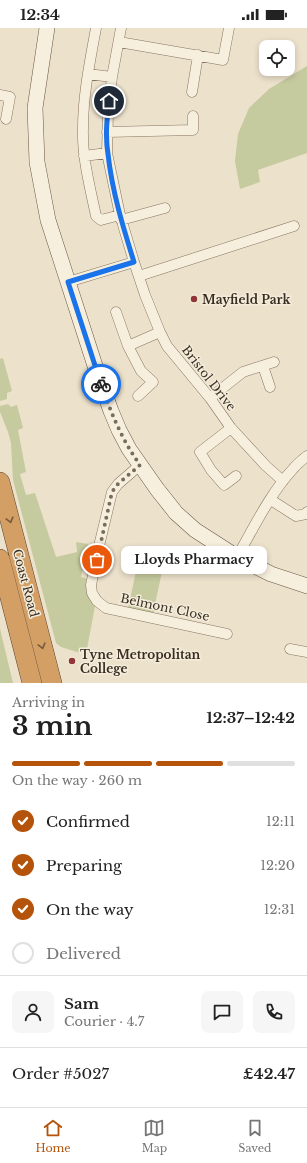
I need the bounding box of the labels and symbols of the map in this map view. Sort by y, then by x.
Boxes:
pin [92,84,126,118]
place label: Mayfield Park [202,292,292,307]
marker: Mayfield Park [189,294,199,304]
street label: Bristol Drive [179,342,239,414]
courier [81,364,121,404]
one-way arrow [5,516,14,523]
pin [80,543,114,577]
callout: Lloyds Pharmacy [121,546,267,574]
street label: Coast Road [10,548,42,618]
street label: Belmont Close [119,590,211,624]
one-way arrow [38,643,46,649]
place label: Tyne Metropolitan College [80,647,201,676]
marker: Tyne Metropolitan College [67,656,77,666]

